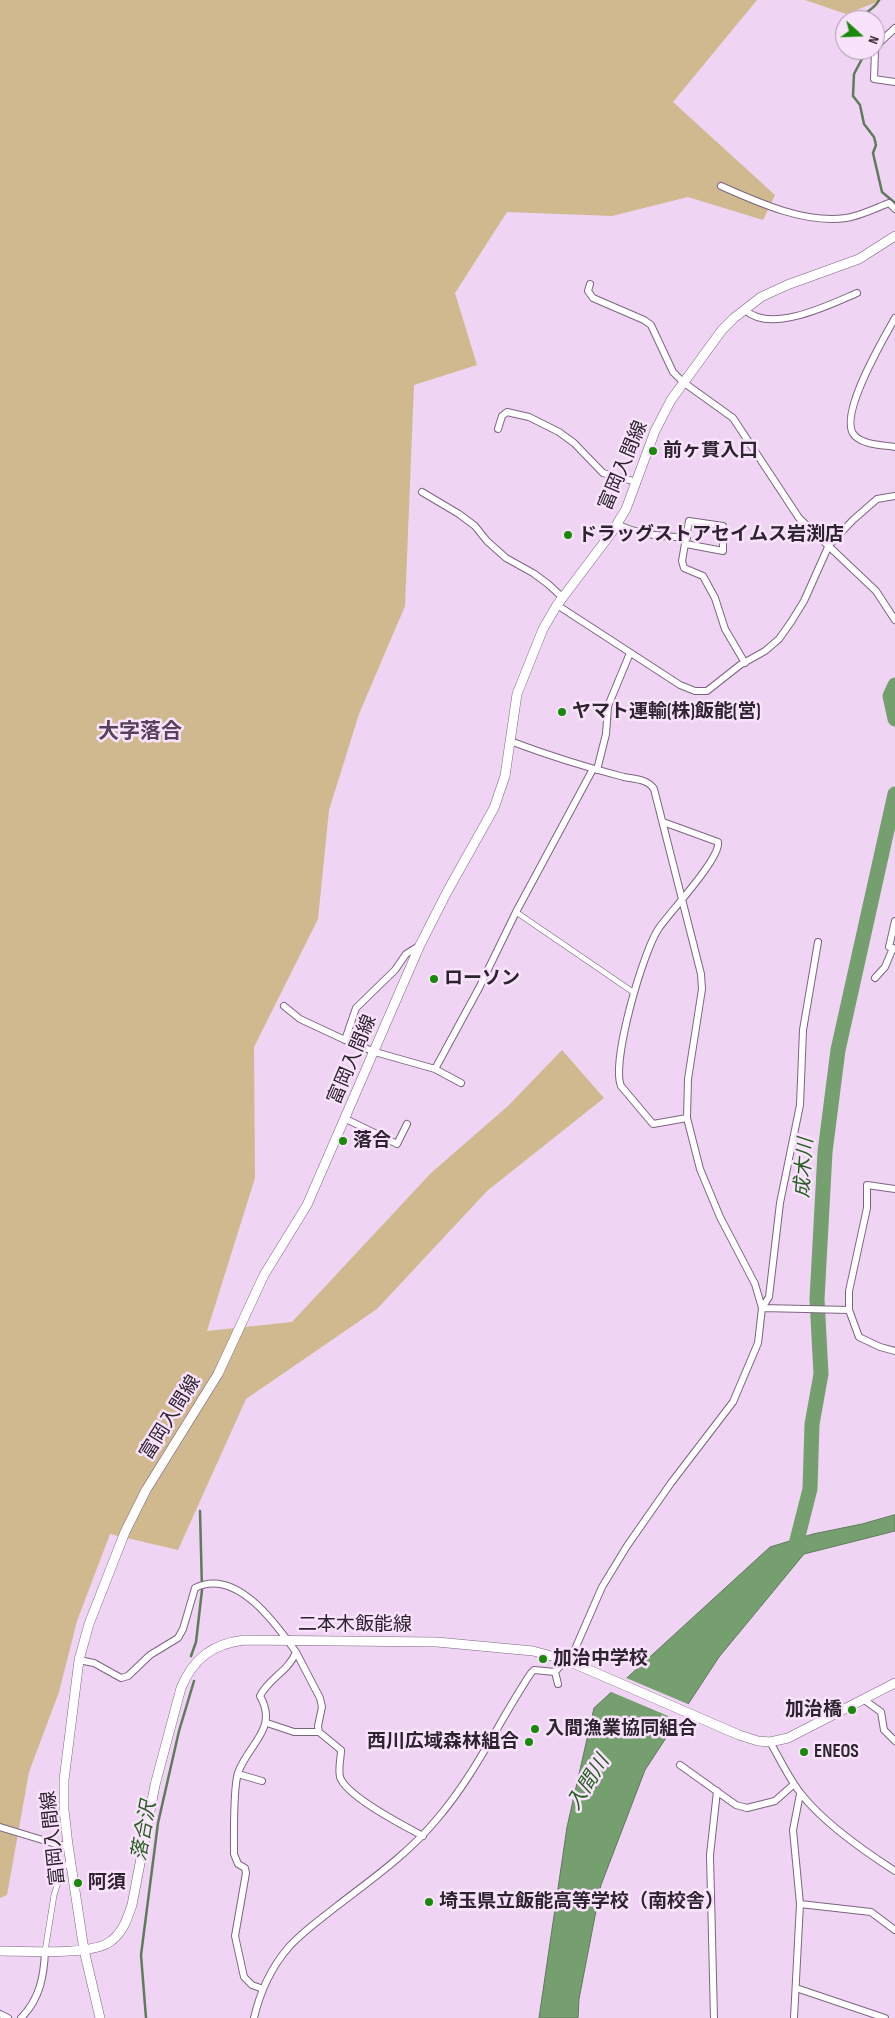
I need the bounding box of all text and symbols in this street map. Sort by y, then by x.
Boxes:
north arrow [835,10,885,60]
text: N [864,34,883,46]
street label: 富岡入間線 [595,418,653,514]
place label: 前ヶ貫入口 [663,440,758,462]
marker: 前ヶ貫入口 [647,445,659,457]
place label: ドラッグストアセイムス岩渕店 [578,524,844,546]
marker: ドラッグストアセイムス岩渕店 [562,529,574,541]
place label: ヤマト運輸(株)飯能(営) [572,701,761,723]
marker: ヤマト運輸(株)飯能(営) [556,706,568,718]
district label: 大字落合 [98,720,182,746]
place label: ローソン [444,968,520,990]
marker: ローソン [428,973,440,985]
street label: 富岡入間線 [324,1012,382,1108]
place label: 落合 [353,1130,391,1152]
marker: 落合 [337,1135,349,1147]
water label: 成木川 [791,1137,819,1199]
street label: 富岡入間線 [136,1372,206,1464]
street label: 二本木飯能線 [298,1614,412,1636]
place label: 加治中学校 [553,1648,648,1670]
marker: 加治中学校 [537,1653,549,1665]
place label: 加治橋 [785,1699,842,1721]
marker: 加治橋 [846,1704,858,1716]
place label: 入間漁業協同組合 [545,1718,697,1740]
marker: 入間漁業協同組合 [529,1723,541,1735]
place label: 西川広域森林組合 [367,1731,519,1753]
marker: 西川広域森林組合 [523,1736,535,1748]
place label: ENEOS [814,1741,859,1763]
marker: ENEOS [798,1746,810,1758]
water label: 入間川 [563,1751,615,1815]
street label: 富岡入間線 [38,1790,70,1886]
water label: 落合沢 [128,1799,162,1863]
place label: 阿須 [88,1872,126,1894]
marker: 阿須 [72,1877,84,1889]
place label: 埼玉県立飯能高等学校（南校舎） [439,1891,724,1913]
marker: 埼玉県立飯能高等学校（南校舎） [423,1896,435,1908]

